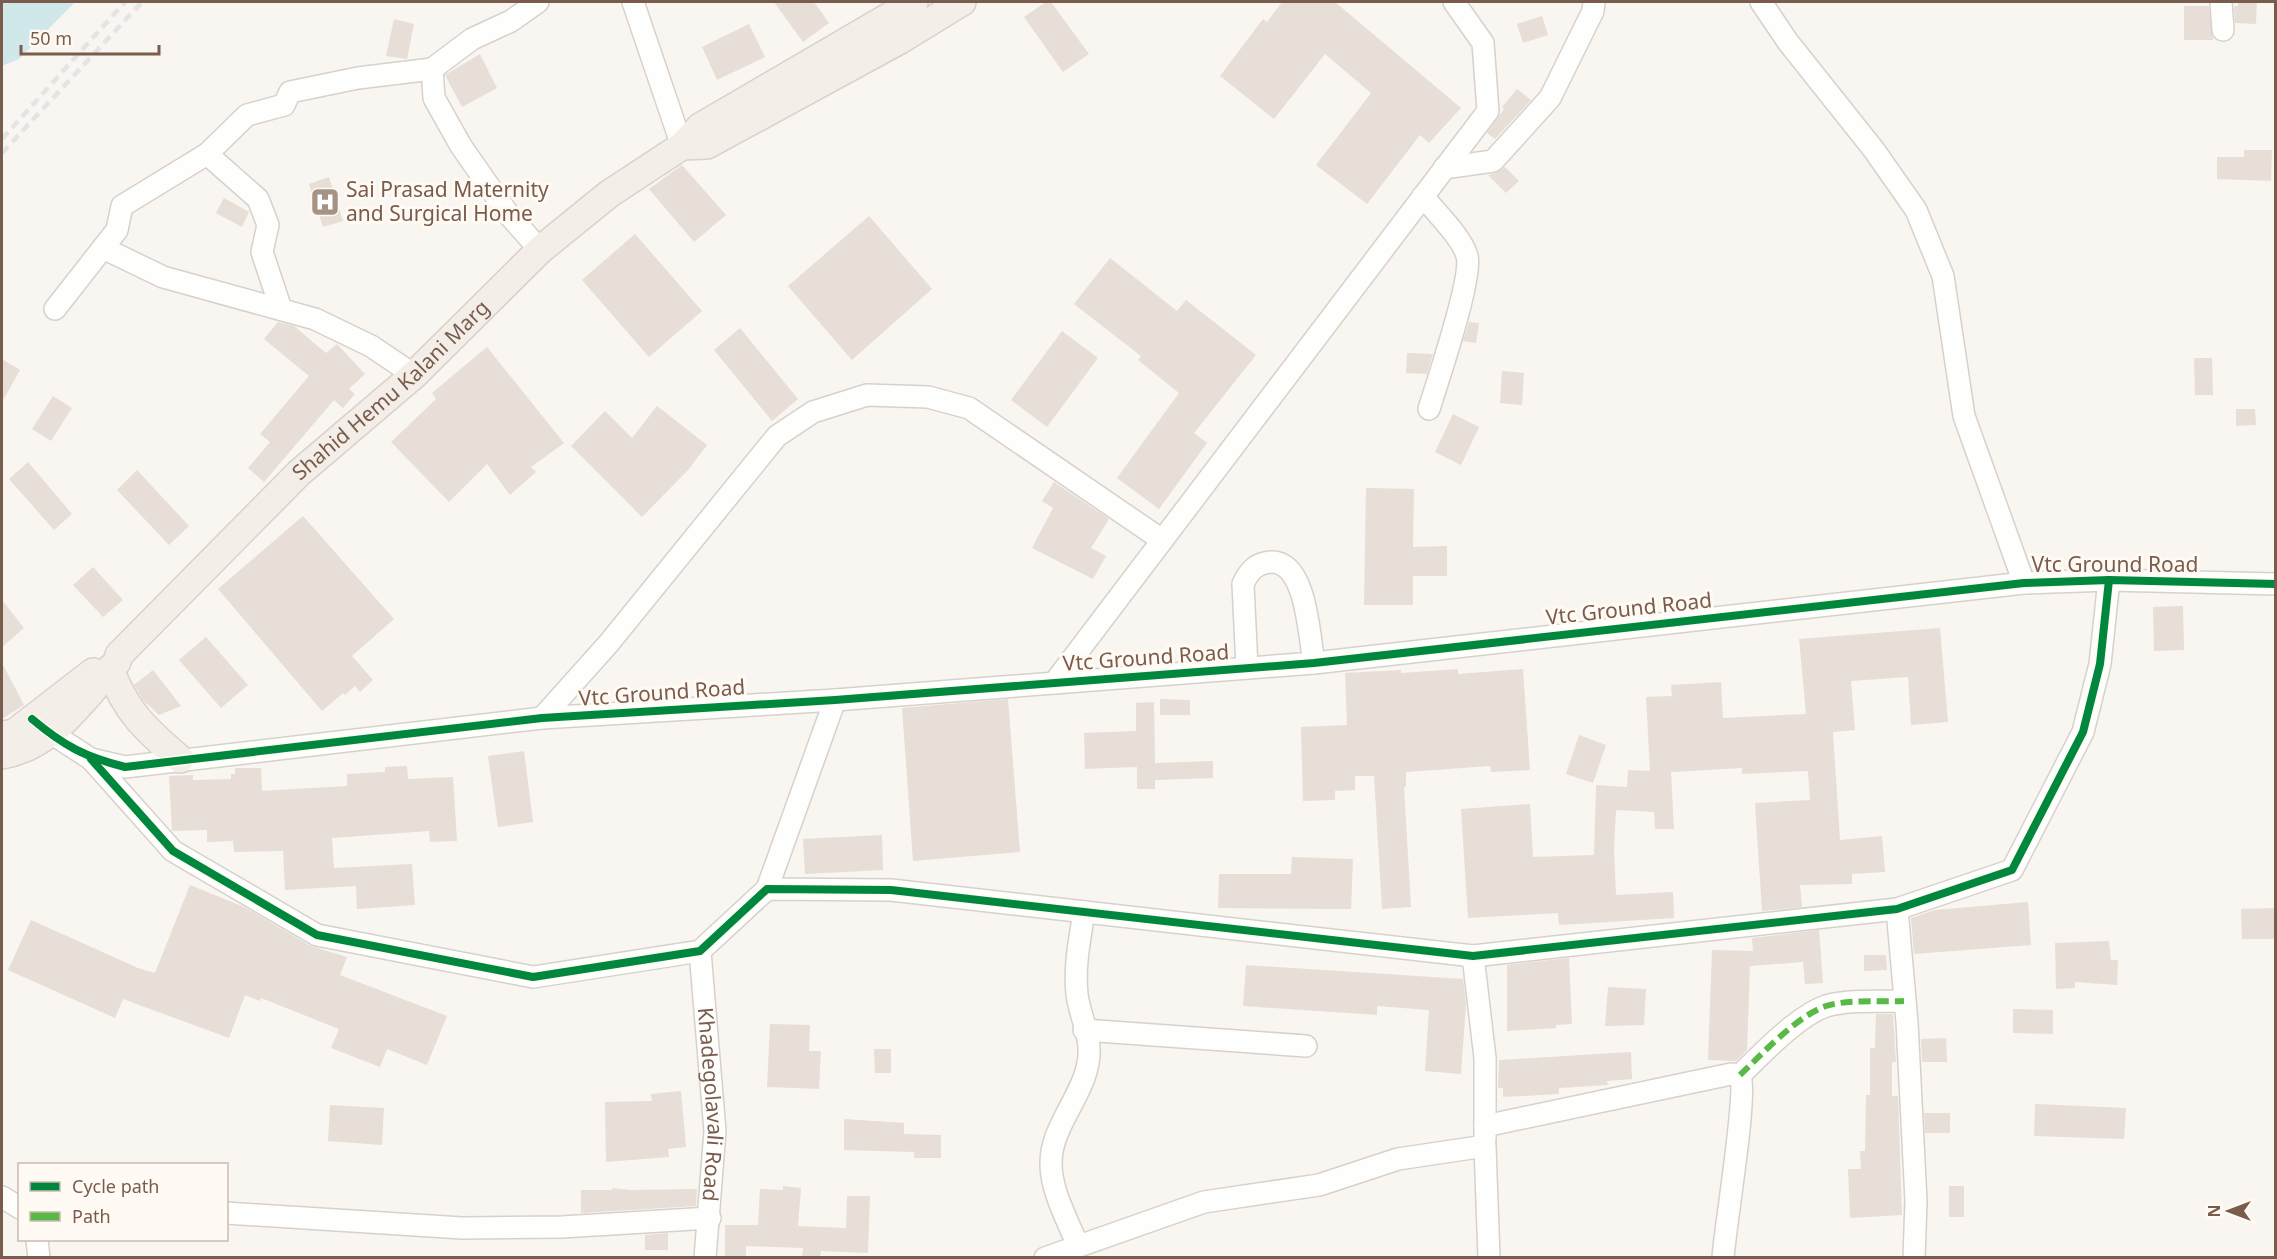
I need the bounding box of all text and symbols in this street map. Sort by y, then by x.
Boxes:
scale bar [21,18,159,56]
text: 50 m [30,26,72,50]
place label: Sai Prasad Maternity and Surgical Home [346,175,549,227]
hospital icon: Sai Prasad Maternity and Surgical Home [309,186,341,218]
street label: Shahid Hemu Kalani Marg [286,293,495,486]
street label: Vtc Ground Road [2032,550,2198,578]
street label: Vtc Ground Road [1545,585,1713,631]
street label: Vtc Ground Road [1062,637,1230,677]
street label: Vtc Ground Road [578,672,746,712]
street label: Khadegolavali Road [692,1006,730,1203]
legend [18,1163,228,1241]
text: Cycle path [72,1174,159,1198]
north arrow [2199,1181,2259,1241]
text: Path [72,1204,111,1228]
text: N [2203,1204,2225,1218]

